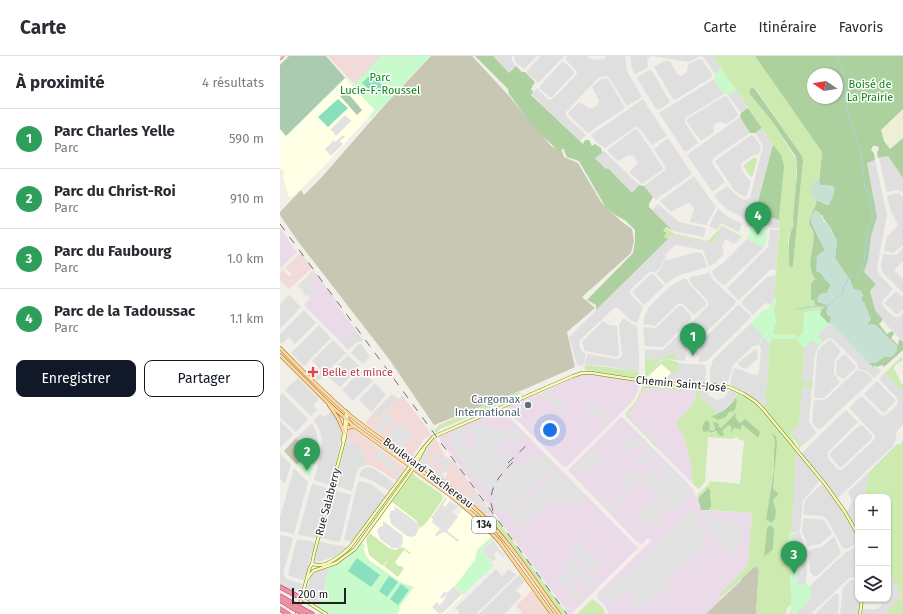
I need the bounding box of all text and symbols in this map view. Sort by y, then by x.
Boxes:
text: Carte [20,16,66,39]
text: Carte [703,19,737,36]
text: Itinéraire [759,19,817,36]
text: Favoris [839,19,883,36]
north arrow [807,68,843,104]
park label: Parc Lucie-F.-Roussel [340,71,420,97]
text: À proximité [16,72,105,93]
text: 4 résultats [202,75,264,90]
park label: Boisé de La Prairie [847,78,893,104]
text: Parc Charles Yelle [54,122,175,140]
text: 1 [26,131,32,146]
text: 590 m [229,131,264,146]
text: Parc [54,140,79,155]
text: Parc du Christ-Roi [54,182,176,200]
text: 2 [26,191,32,206]
text: 910 m [230,191,264,206]
text: Parc [54,200,79,215]
pin: 4 [745,202,771,235]
text: Parc du Faubourg [54,242,171,260]
text: 3 [26,251,32,266]
text: 1.0 km [227,251,264,266]
text: Parc [54,260,79,275]
text: Parc de la Tadoussac [54,302,195,320]
text: 4 [25,311,33,326]
text: 1.1 km [230,311,264,326]
text: Parc [54,320,79,335]
pin: 1 [680,323,706,356]
button: Enregistrer [16,360,136,397]
button: Partager [144,360,264,397]
marker: Belle et mince [307,366,319,378]
place label: Belle et mince [322,366,393,379]
street label: Chemin Saint-José [635,374,727,394]
place label: Cargomax International [455,393,521,419]
marker: Cargomax International [523,400,533,410]
your location [540,420,560,440]
street label: Boulevard Taschereau [380,435,476,511]
pin: 2 [294,438,320,471]
street label: Rue Salaberry [313,466,343,537]
map controls [855,494,891,602]
button: + [855,494,891,530]
road number: 134 [472,517,496,533]
button: − [855,530,891,566]
pin: 3 [781,541,807,574]
button: layers [855,566,891,602]
scale bar [292,586,346,605]
text: 200 m [298,588,328,601]

